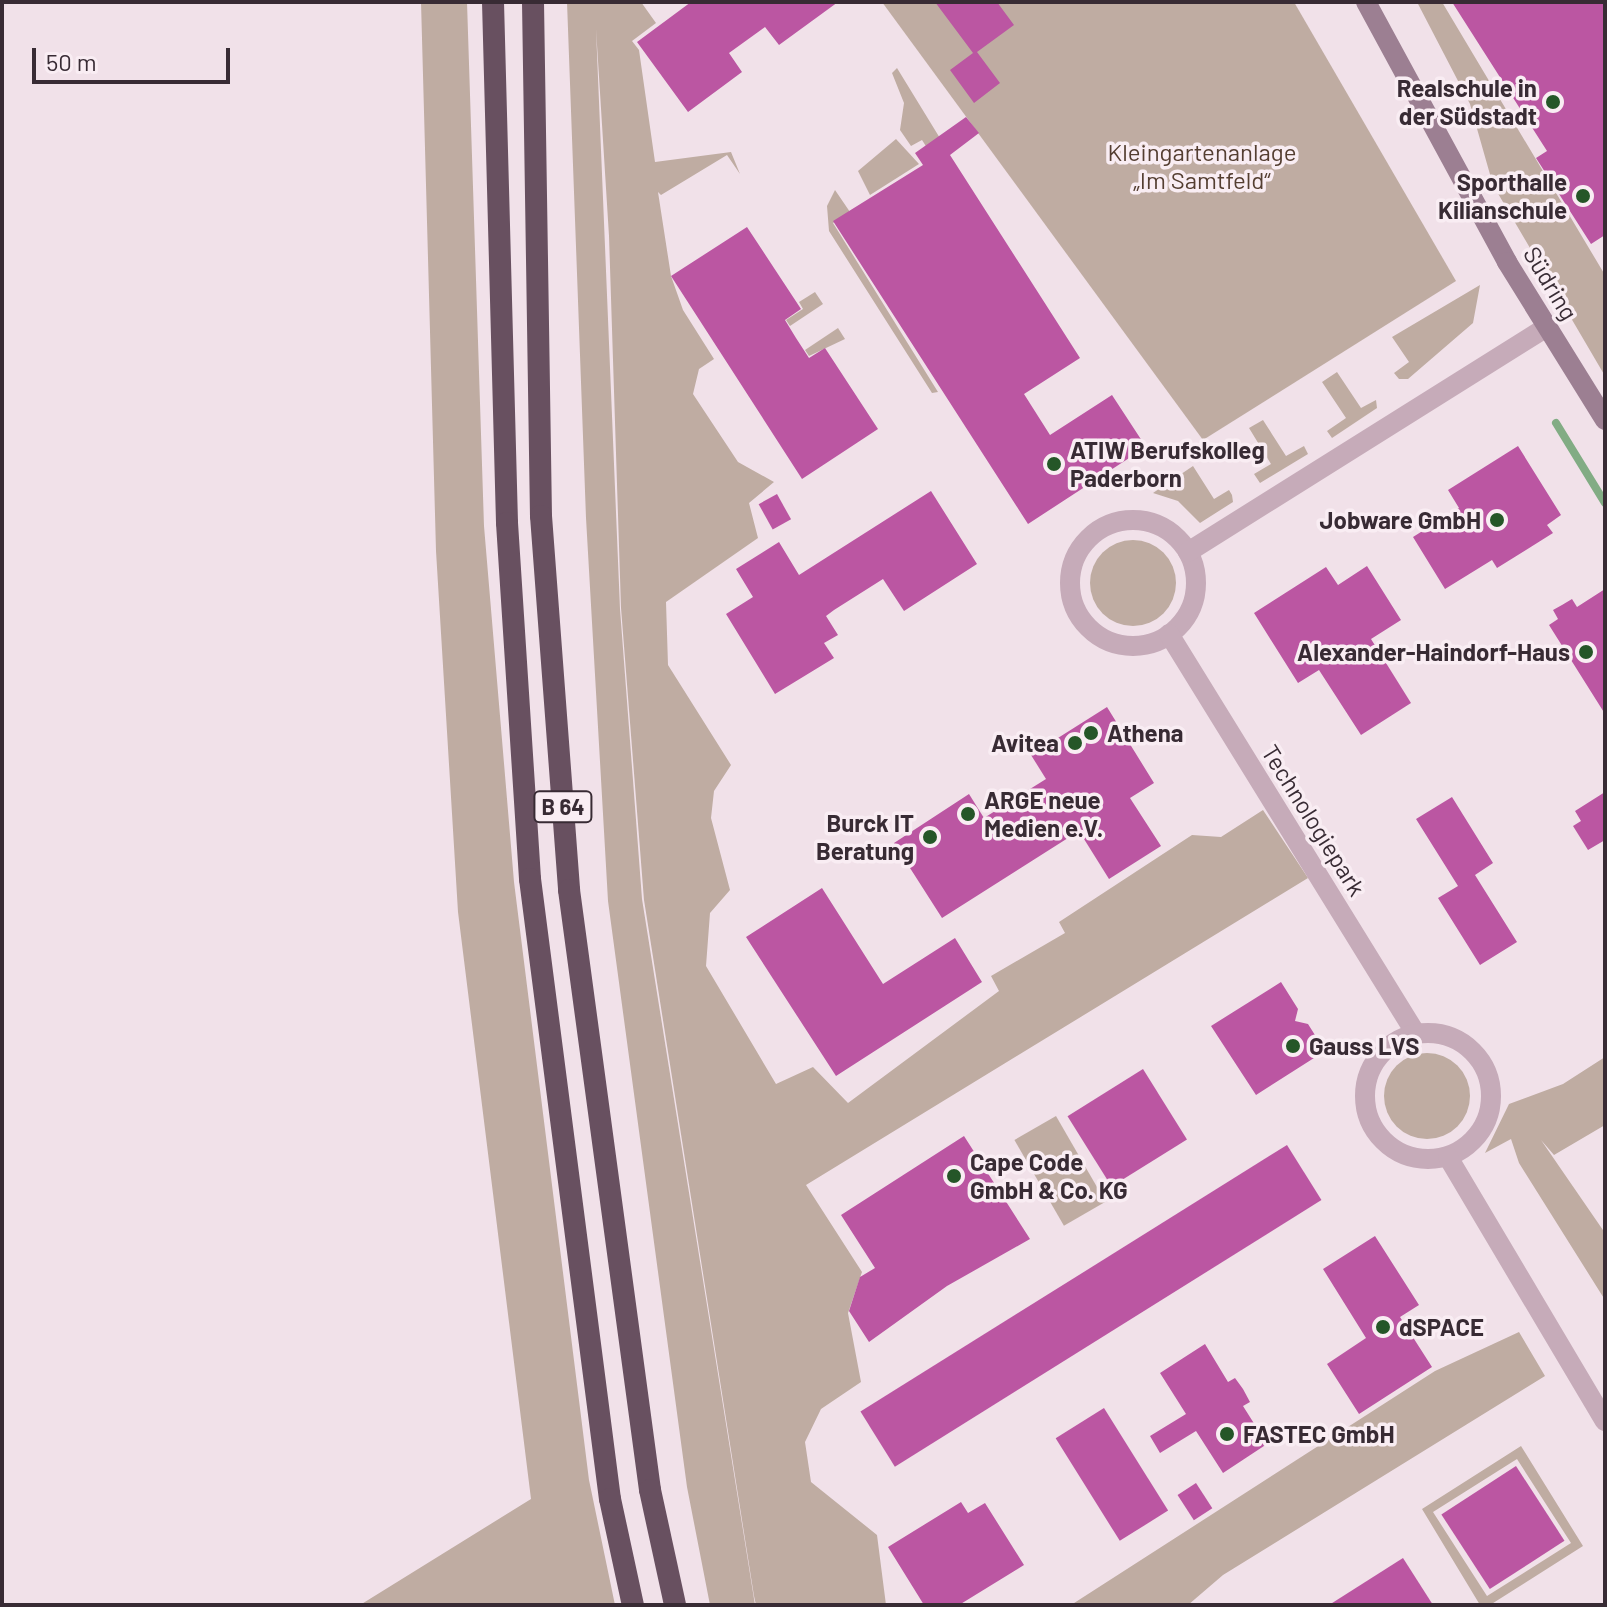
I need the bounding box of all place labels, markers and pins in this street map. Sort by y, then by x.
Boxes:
place label: Realschule in der Südstadt [1397,74,1537,130]
marker: Realschule in der Südstadt [1544,93,1562,111]
place label: Sporthalle Kilianschule [1438,168,1567,224]
marker: Sporthalle Kilianschule [1574,187,1592,205]
place label: ATIW Berufskolleg Paderborn [1070,436,1265,492]
marker: ATIW Berufskolleg Paderborn [1045,455,1063,473]
place label: Jobware GmbH [1320,506,1481,534]
marker: Jobware GmbH [1488,511,1506,529]
place label: Alexander-Haindorf-Haus [1297,638,1570,666]
marker: Alexander-Haindorf-Haus [1577,643,1595,661]
place label: Athena [1107,719,1183,747]
marker: Athena [1082,724,1100,742]
place label: Avitea [991,729,1059,757]
marker: Avitea [1066,734,1084,752]
place label: ARGE neue Medien e.V. [984,786,1103,842]
marker: ARGE neue Medien e.V. [959,805,977,823]
place label: Burck IT Beratung [816,809,914,865]
marker: Burck IT Beratung [921,828,939,846]
place label: Gauss LVS [1309,1032,1419,1060]
marker: Gauss LVS [1284,1037,1302,1055]
place label: Cape Code GmbH & Co. KG [970,1148,1128,1204]
marker: Cape Code GmbH & Co. KG [945,1167,963,1185]
place label: dSPACE [1399,1313,1484,1341]
marker: dSPACE [1374,1318,1392,1336]
place label: FASTEC GmbH [1243,1420,1395,1448]
marker: FASTEC GmbH [1218,1425,1236,1443]

